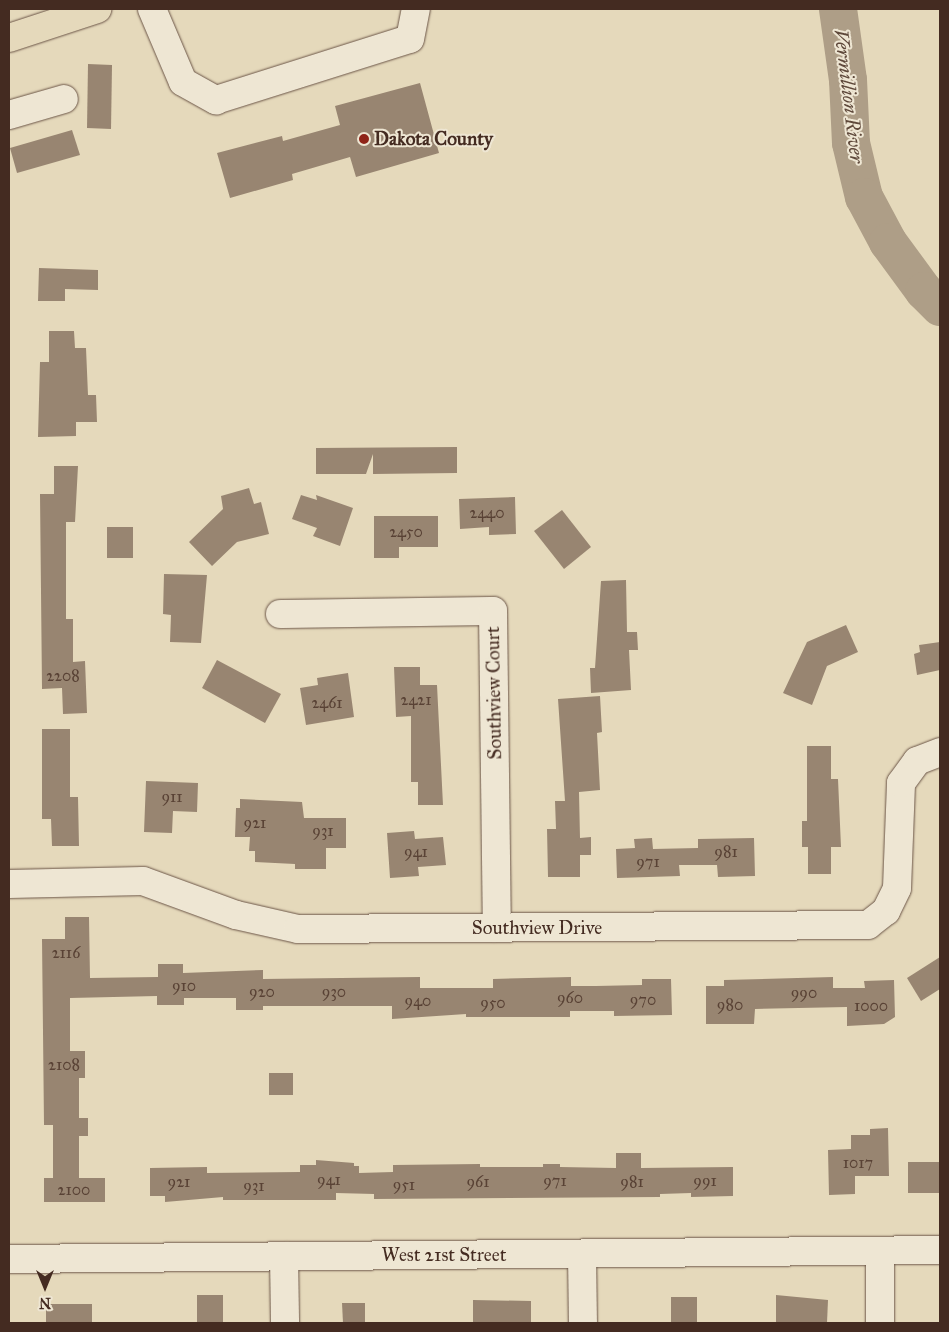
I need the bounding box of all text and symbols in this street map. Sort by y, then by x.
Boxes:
water label: Vermillion River [829,28,869,164]
place label: Dakota County [374,128,493,150]
marker: Dakota County [358,133,370,145]
house number: 2440 [469,503,505,523]
house number: 2450 [389,522,423,542]
street label: Southview Court [481,626,507,760]
house number: 2208 [46,666,80,686]
house number: 2421 [400,690,432,710]
house number: 2461 [311,693,343,713]
house number: 911 [161,787,183,807]
house number: 921 [244,813,266,833]
house number: 931 [312,821,334,841]
house number: 941 [404,842,428,862]
house number: 981 [714,842,738,862]
house number: 971 [636,852,660,872]
street label: Southview Drive [472,917,602,939]
house number: 2116 [52,943,80,963]
house number: 910 [172,976,196,996]
house number: 920 [249,982,275,1002]
house number: 930 [322,982,346,1002]
house number: 990 [791,983,817,1003]
house number: 960 [557,988,583,1008]
house number: 970 [630,990,656,1010]
house number: 940 [405,991,431,1011]
house number: 950 [480,993,506,1013]
house number: 980 [717,995,743,1015]
house number: 1000 [854,996,888,1016]
house number: 2108 [48,1055,80,1075]
house number: 1017 [843,1153,873,1173]
house number: 941 [317,1170,341,1190]
house number: 971 [543,1171,567,1191]
house number: 991 [693,1171,717,1191]
house number: 921 [168,1172,190,1192]
house number: 961 [466,1172,490,1192]
house number: 981 [620,1172,644,1192]
house number: 951 [393,1175,415,1195]
house number: 931 [243,1176,265,1196]
house number: 2100 [58,1180,90,1200]
street label: West 21st Street [382,1244,506,1266]
north arrow [20,1262,70,1312]
text: N [39,1294,51,1311]

